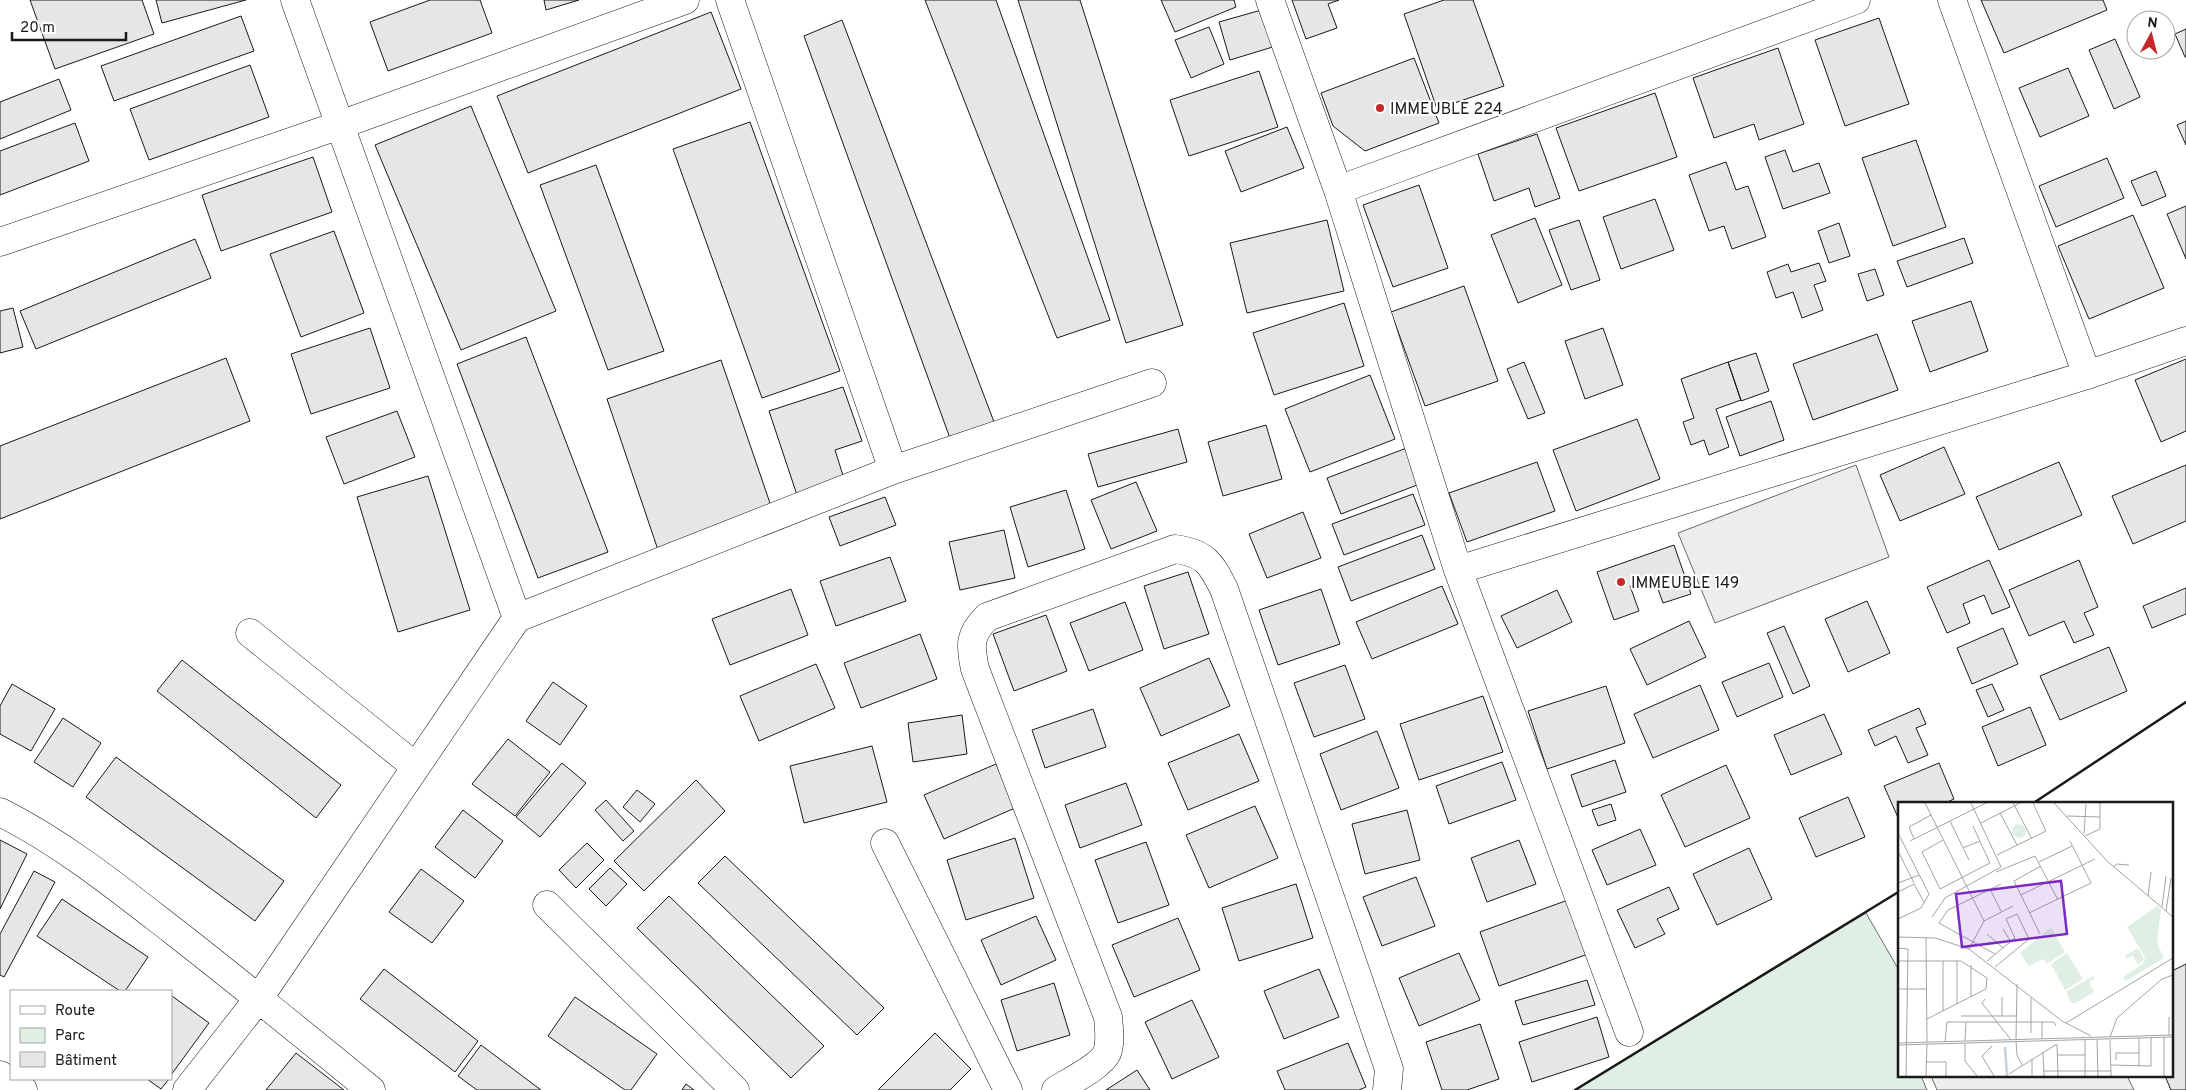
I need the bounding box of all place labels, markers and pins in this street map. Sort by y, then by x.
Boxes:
place label: IMMEUBLE 224 [1390,100,1503,120]
marker: IMMEUBLE 224 [1374,102,1386,114]
place label: IMMEUBLE 149 [1631,574,1739,594]
marker: IMMEUBLE 149 [1615,576,1627,588]

